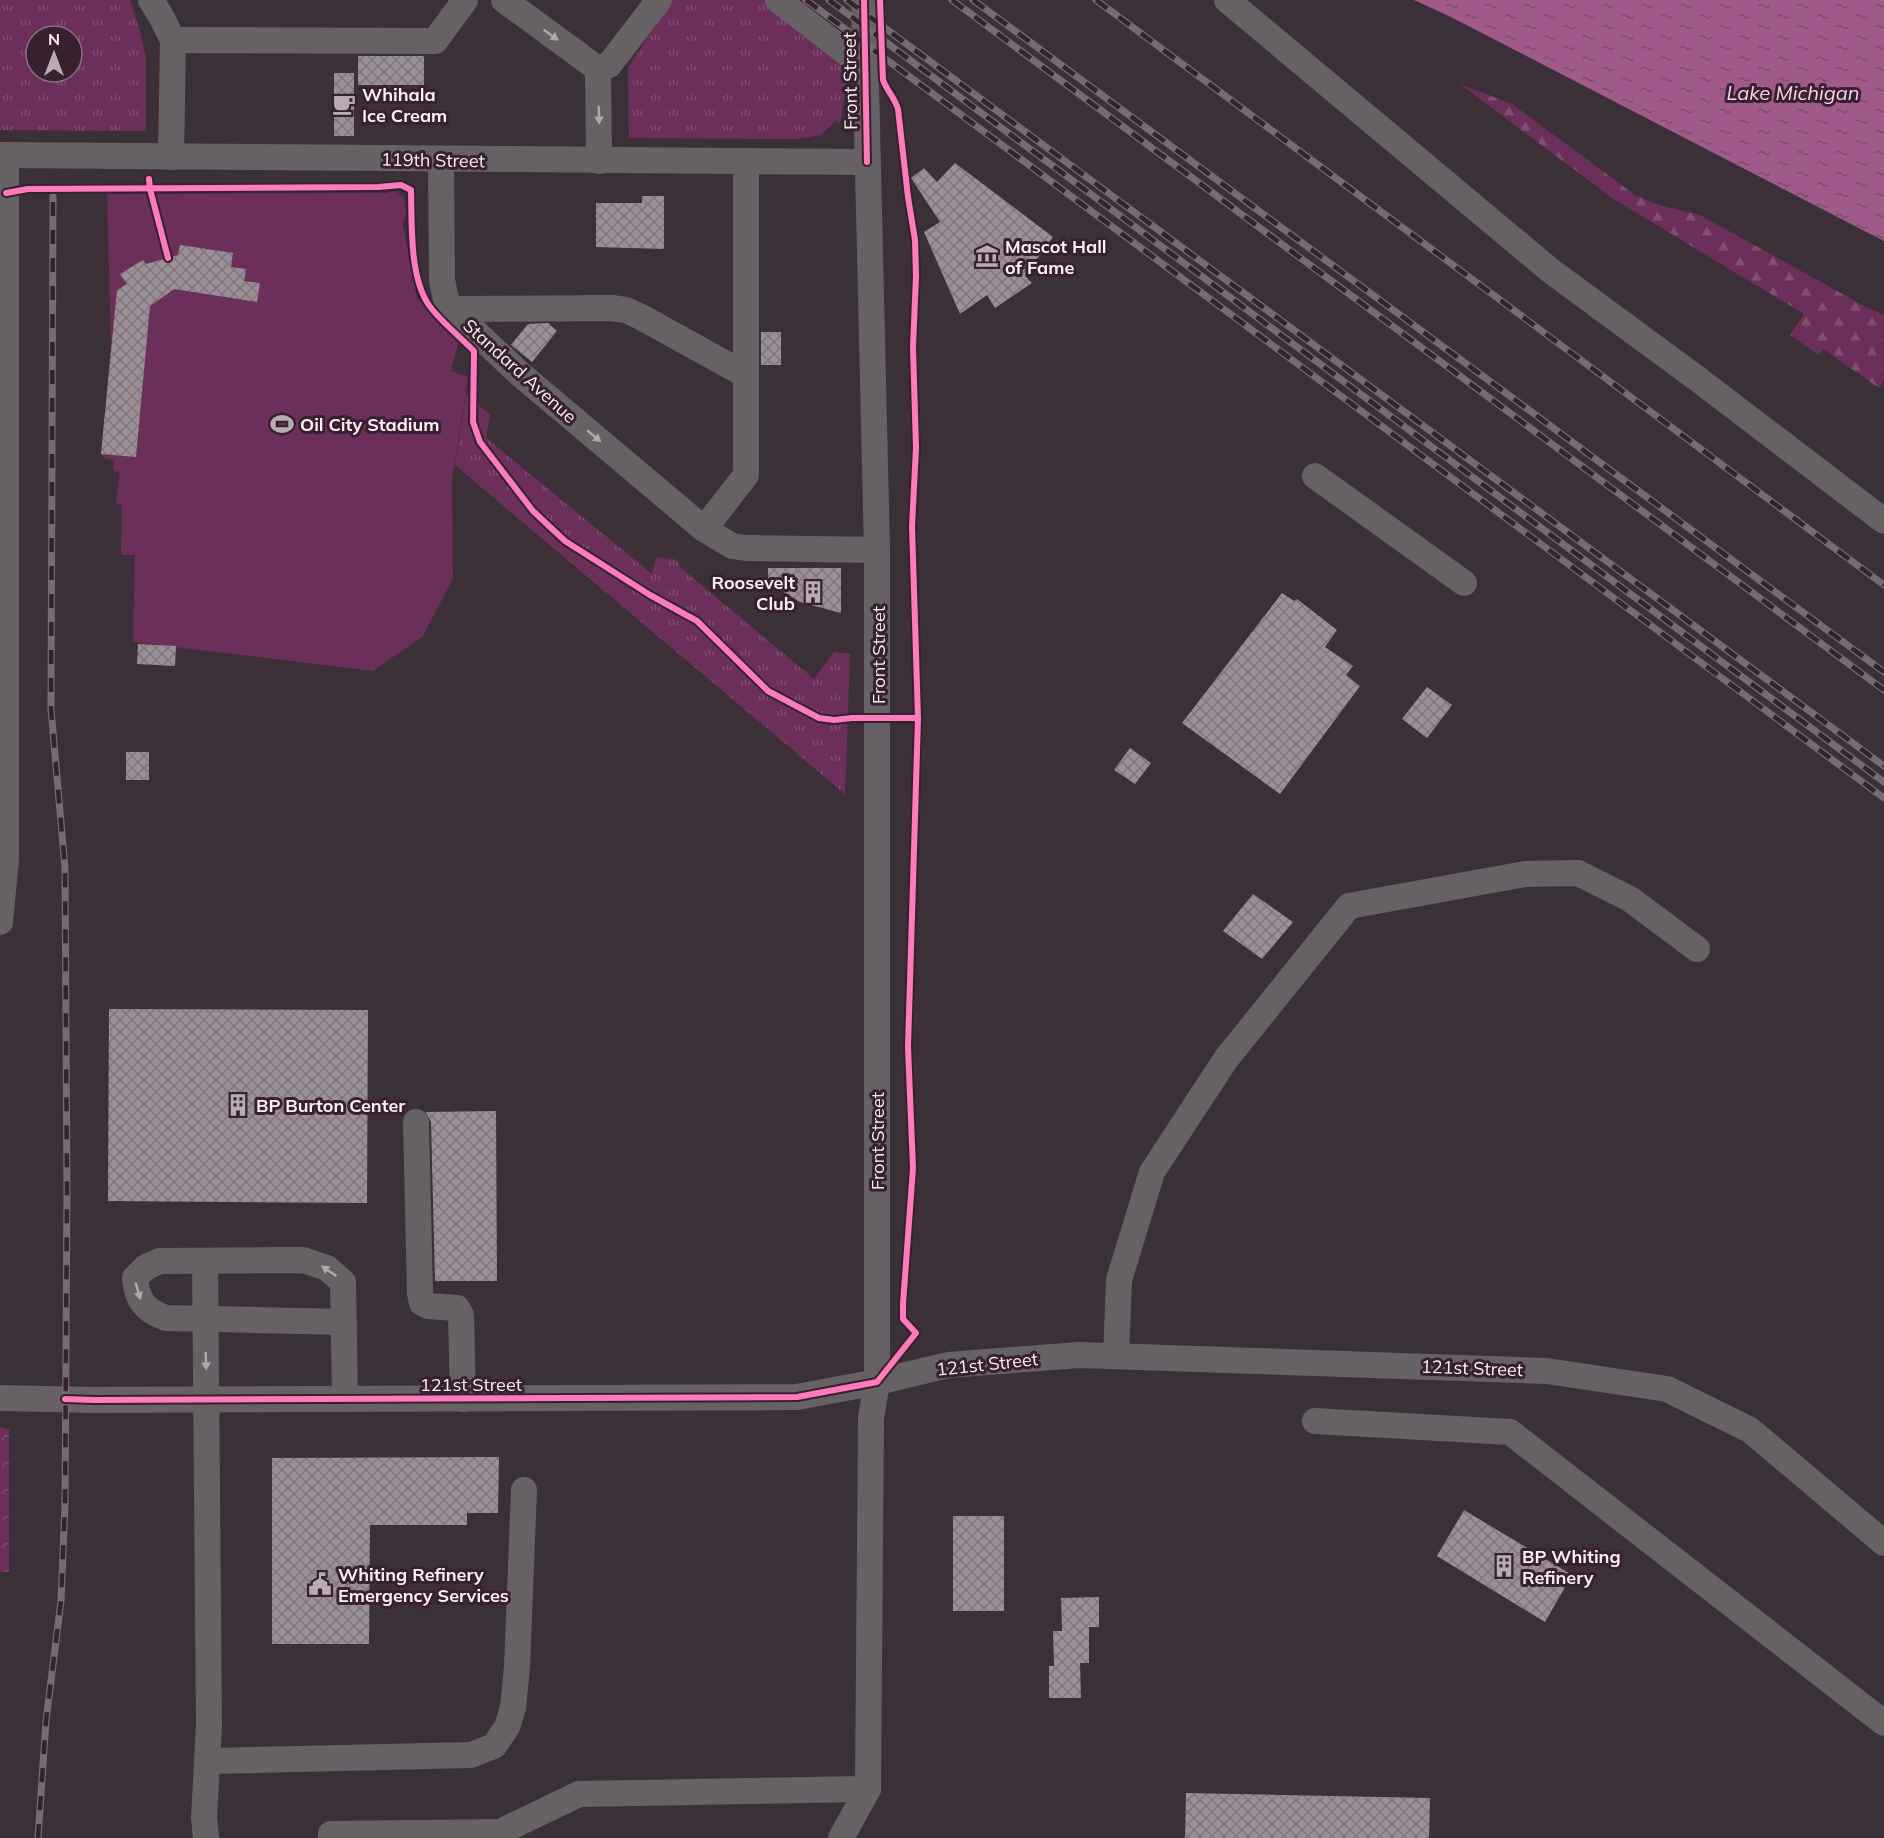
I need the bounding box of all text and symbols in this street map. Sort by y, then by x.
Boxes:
north arrow [24,24,84,84]
one-way arrow [544,28,559,40]
text: N [48,29,60,49]
street label: Front Street [838,32,862,130]
water label: Lake Michigan [1726,80,1860,105]
place label: Whihala Ice Cream [362,83,447,127]
cafe icon: Whihala Ice Cream [331,91,357,117]
one-way arrow [594,106,604,125]
street label: 119th Street [381,148,485,172]
place label: Mascot Hall of Fame [1005,235,1107,279]
museum icon: Mascot Hall of Fame [974,243,1000,269]
street label: Standard Avenue [458,314,582,428]
sports icon: Oil City Stadium [269,411,295,437]
place label: Oil City Stadium [300,413,439,436]
one-way arrow [586,430,602,443]
place label: Roosevelt Club [712,571,795,615]
building icon: Roosevelt Club [800,579,826,605]
street label: Front Street [867,606,890,704]
building icon: BP Burton Center [225,1092,251,1118]
street label: Front Street [866,1092,889,1190]
place label: BP Burton Center [256,1094,406,1117]
one-way arrow [321,1265,337,1277]
one-way arrow [134,1282,143,1300]
street label: 121st Street [935,1347,1039,1381]
one-way arrow [201,1352,211,1371]
street label: 121st Street [1421,1355,1523,1381]
street label: 121st Street [420,1373,522,1396]
place label: BP Whiting Refinery [1522,1545,1621,1589]
building icon: BP Whiting Refinery [1491,1553,1517,1579]
place label: Whiting Refinery Emergency Services [338,1563,509,1607]
public building icon: Whiting Refinery Emergency Services [307,1571,333,1597]

